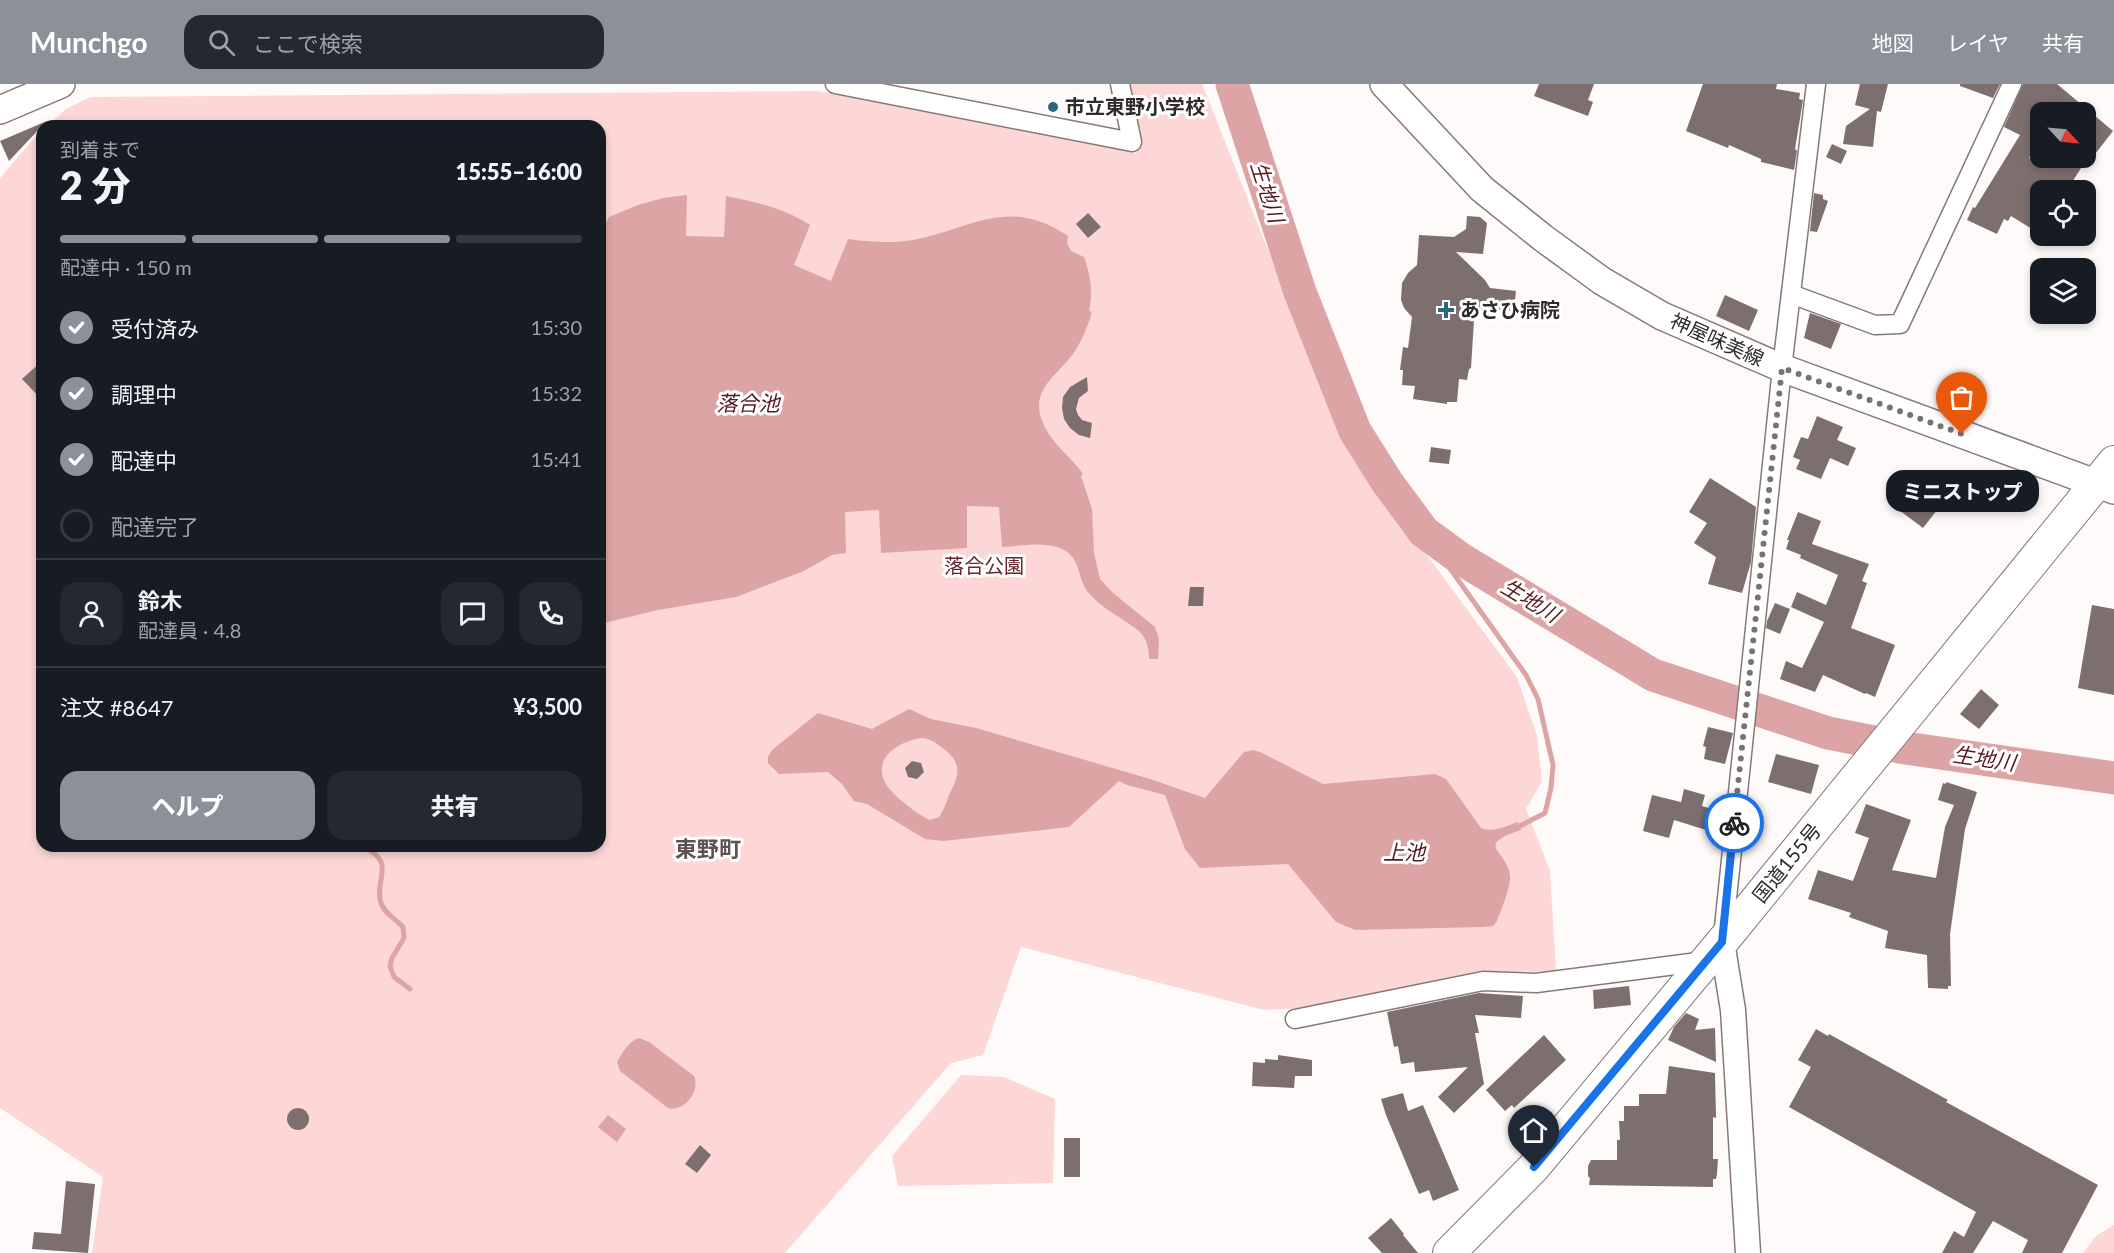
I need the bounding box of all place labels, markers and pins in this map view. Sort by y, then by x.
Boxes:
place label: 市立東野小学校 [1065,94,1205,118]
marker: 市立東野小学校 [1046,100,1060,114]
place label: あさひ病院 [1460,297,1560,321]
marker: あさひ病院 [1437,301,1455,319]
pin [1936,372,1987,434]
callout: ミニストップ [1886,470,2038,512]
pin [1508,1105,1559,1167]

